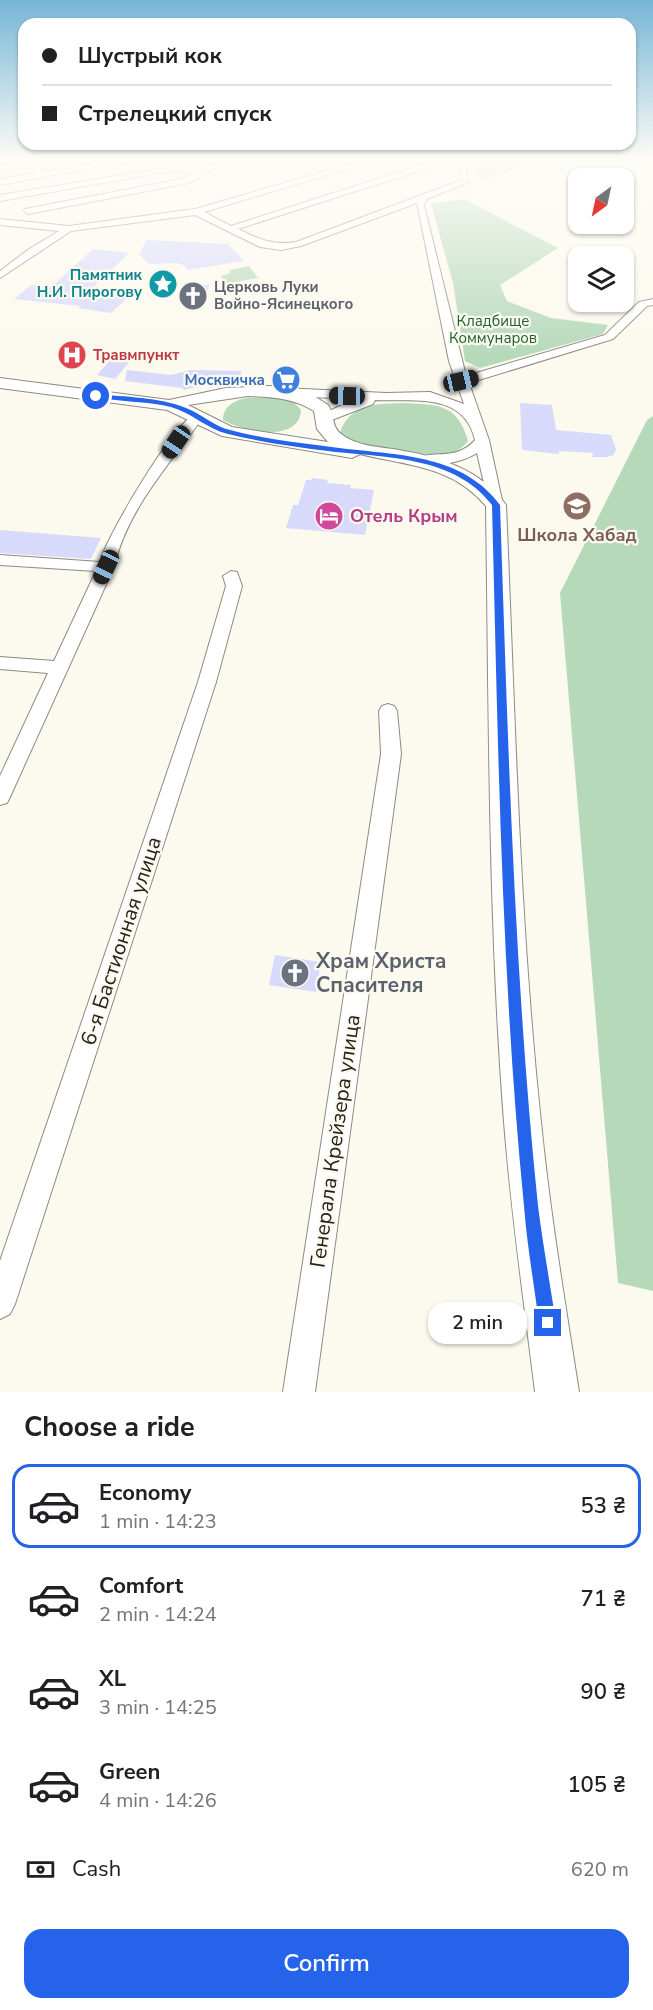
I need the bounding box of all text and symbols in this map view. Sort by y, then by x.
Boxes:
text: Шустрый кок [78,41,222,71]
text: Стрелецкий спуск [78,99,272,129]
north arrow [568,168,634,234]
map controls [568,168,634,312]
button: layers [568,246,634,312]
place label: Памятник Н.И. Пирогову [37,265,143,302]
place icon: Памятник Н.И. Пирогову [147,268,179,300]
place label: Церковь Луки Войно-Ясинецкого [214,277,354,314]
church icon: Церковь Луки Войно-Ясинецкого [177,280,209,312]
park label: Кладбище Коммунаров [449,311,537,348]
hospital icon: Травмпункт [56,339,88,371]
place label: Травмпункт [93,345,179,365]
supermarket icon: Москвичка [270,364,302,396]
car [441,368,481,394]
place label: Москвичка [184,370,265,390]
route start [82,382,109,409]
car [329,387,365,405]
car [158,422,194,462]
school or university icon: Школа Хабад [561,490,593,522]
hotel icon: Отель Крым [313,500,345,532]
place label: Отель Крым [350,504,458,528]
place label: Школа Хабад [517,523,637,547]
car [90,547,122,587]
street label: 6-я Бастионная улица [74,833,168,1049]
place label: Храм Христа Спасителя [315,947,446,999]
church icon: Храм Христа Спасителя [279,957,311,989]
street label: Генерала Крейзера улица [303,1012,367,1270]
callout: 2 min [428,1302,527,1344]
text: 2 min [452,1309,503,1336]
route end [534,1309,561,1336]
text: Choose a ride [24,1409,195,1446]
text: Economy [99,1478,191,1508]
icon: car [27,1479,81,1533]
text: 53 ₴ [581,1491,626,1521]
text: 1 min · 14:23 [99,1508,217,1535]
text: Comfort [99,1571,183,1601]
icon: car [27,1572,81,1626]
text: 71 ₴ [581,1584,626,1614]
text: 2 min · 14:24 [99,1601,217,1628]
text: XL [99,1664,126,1694]
icon: car [27,1665,81,1719]
text: 90 ₴ [581,1677,626,1707]
text: 3 min · 14:25 [99,1694,217,1721]
text: Green [99,1757,160,1787]
icon: car [27,1758,81,1812]
text: 105 ₴ [567,1770,626,1800]
text: 4 min · 14:26 [99,1787,217,1814]
icon: cash [24,1853,57,1886]
text: Cash [72,1854,121,1884]
text: 620 m [571,1856,629,1883]
button: Confirm [24,1929,629,1998]

